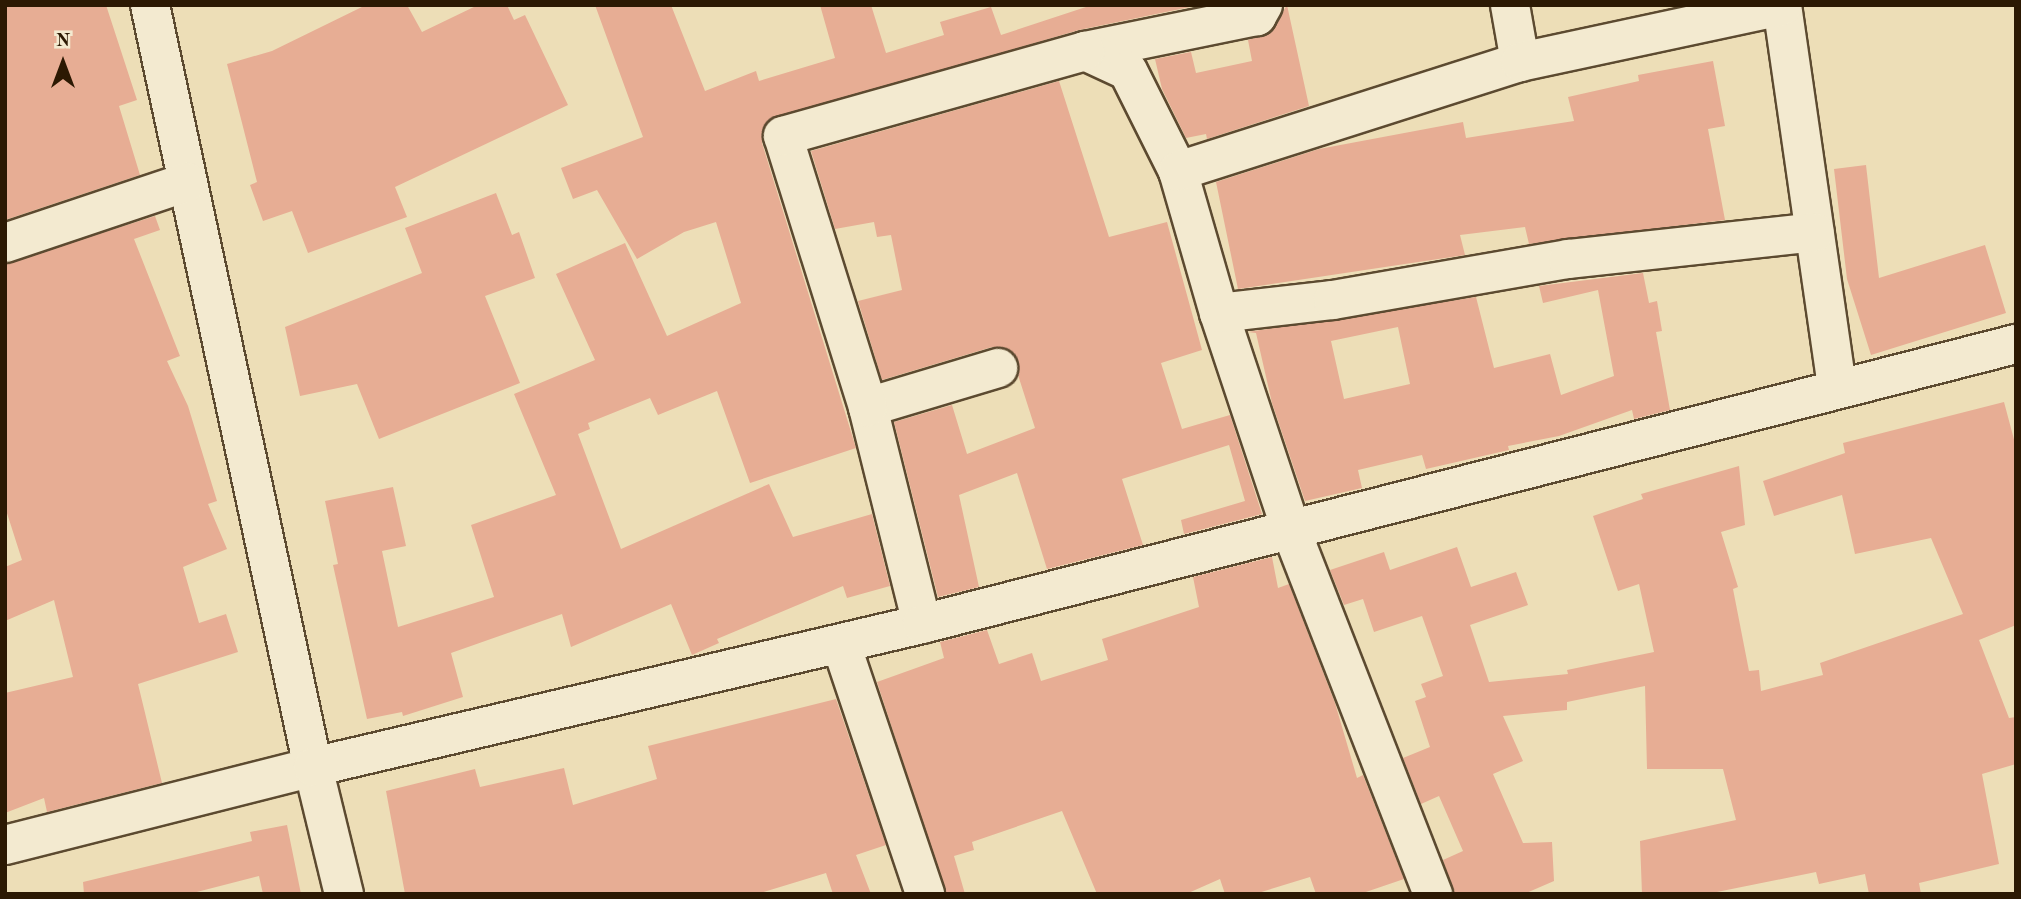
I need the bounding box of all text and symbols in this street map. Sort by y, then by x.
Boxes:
north arrow [28,28,98,98]
text: N [56,32,70,51]

